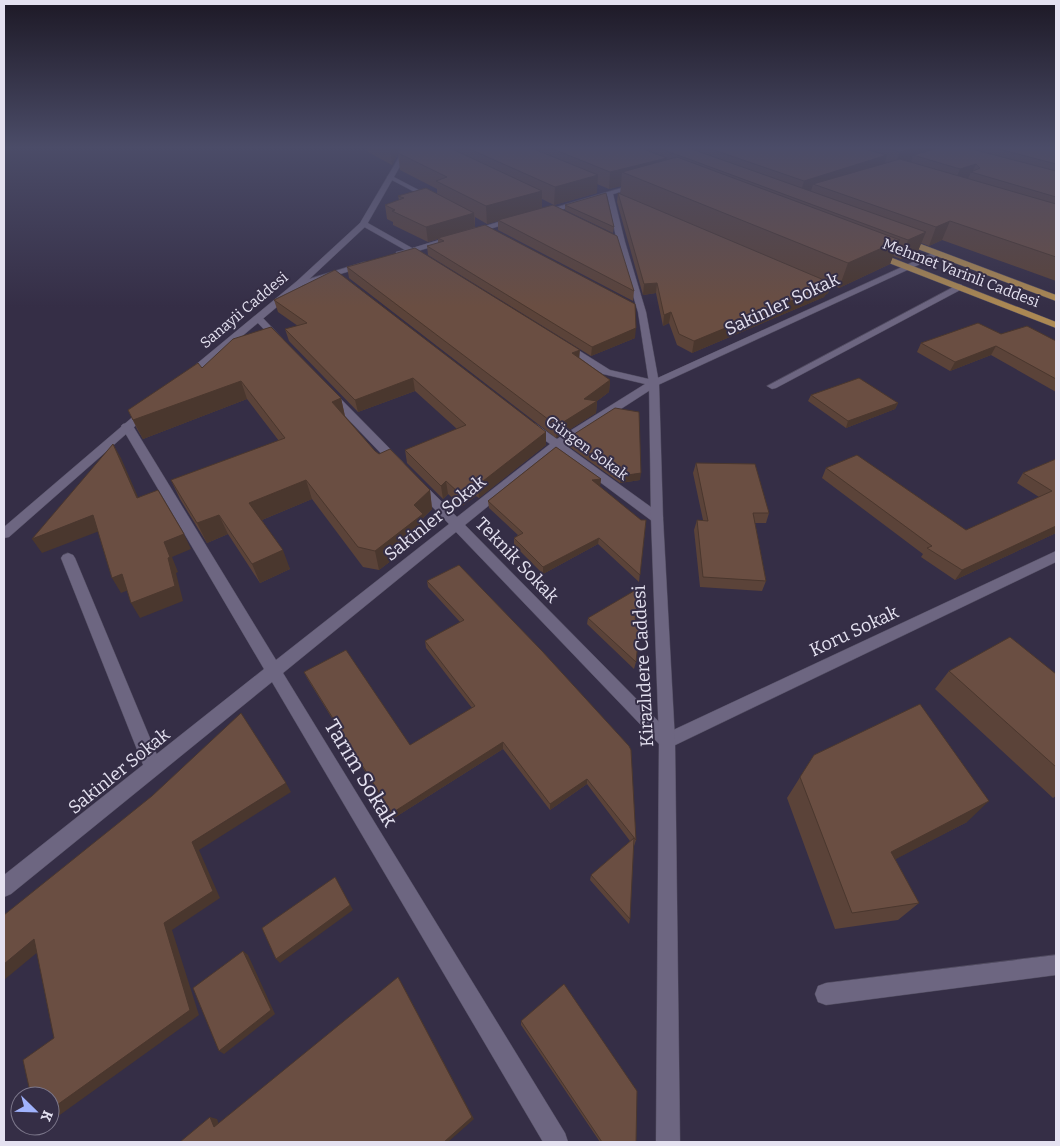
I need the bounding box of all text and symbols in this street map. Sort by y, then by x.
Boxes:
street label: Mehmet Varinli Caddesi [880,235,1042,311]
street label: Sakinler Sokak [721,267,844,340]
street label: Sanayii Caddesi [196,268,292,352]
street label: Gürgen Sokak [542,412,632,484]
street label: Sakinler Sokak [380,470,491,566]
street label: Teknik Sokak [471,513,564,608]
street label: Kirazlıdere Caddesi [628,585,658,747]
street label: Koru Sokak [806,600,903,661]
street label: Tarım Sokak [319,714,403,832]
street label: Sakinler Sokak [64,723,175,819]
north arrow [10,1086,60,1136]
text: K [37,1108,56,1124]

